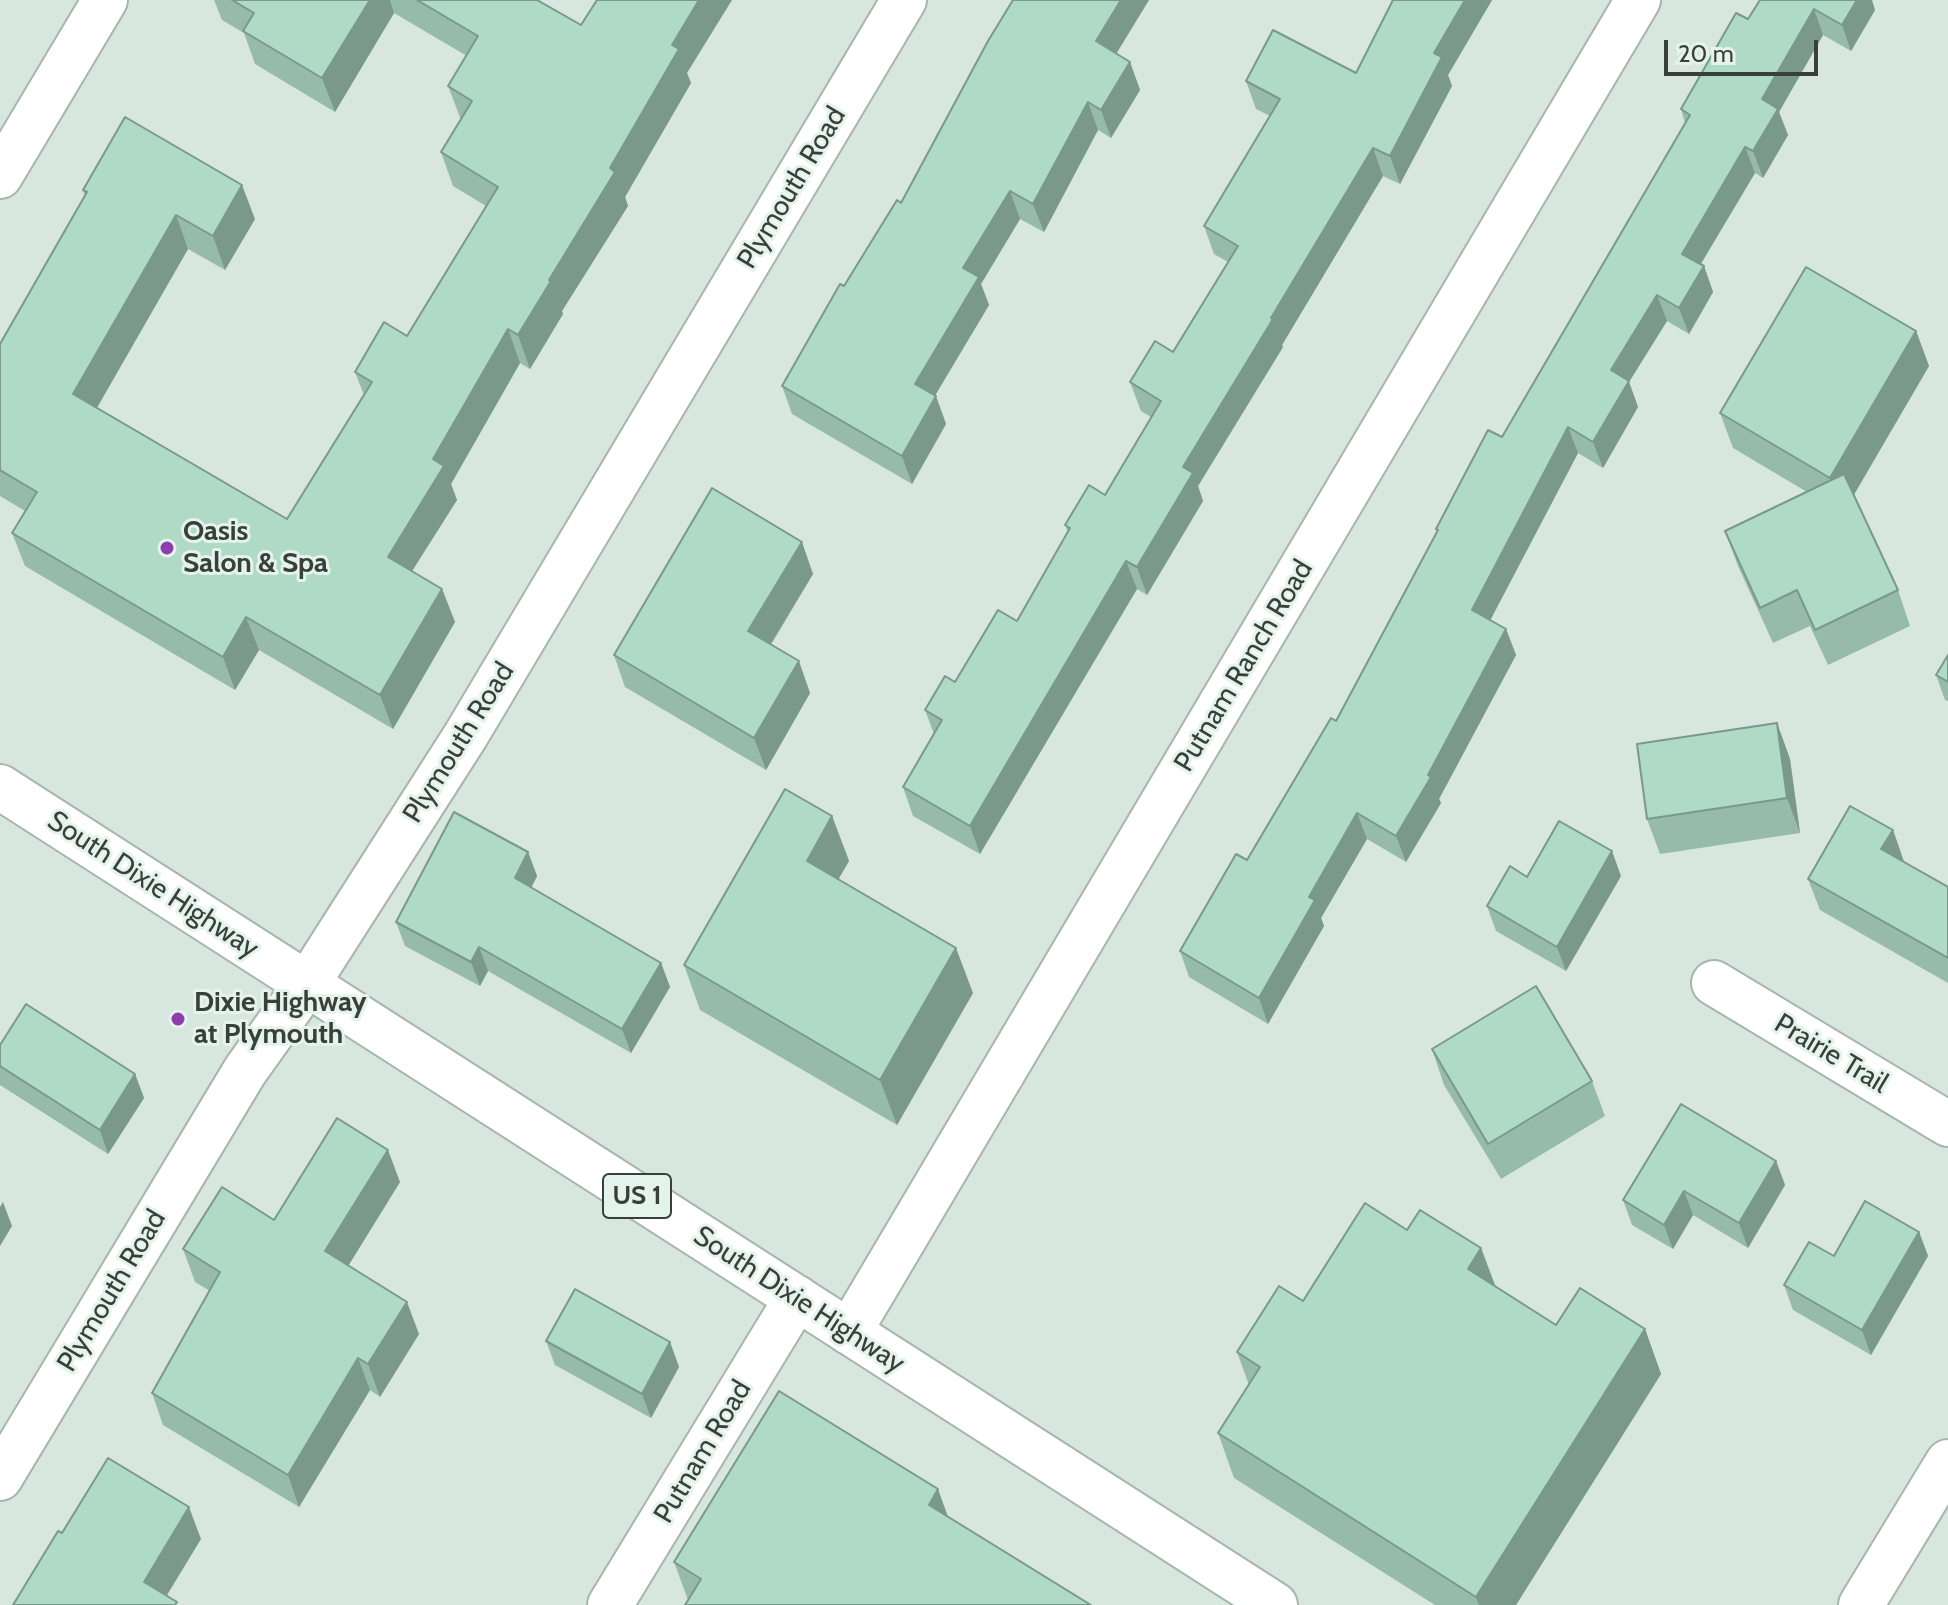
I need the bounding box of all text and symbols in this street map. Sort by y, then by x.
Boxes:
scale bar [1668,24,1822,74]
text: 20 m [1678,39,1734,68]
street label: Plymouth Road [731,101,853,275]
place label: Oasis Salon & Spa [183,515,328,581]
marker: Oasis Salon & Spa [158,539,176,557]
street label: Putnam Ranch Road [1168,554,1320,778]
street label: Plymouth Road [396,657,522,829]
street label: South Dixie Highway [41,804,265,966]
place label: Dixie Highway at Plymouth [194,986,367,1052]
street label: Prairie Trail [1768,1007,1894,1101]
marker: Dixie Highway at Plymouth [169,1010,187,1028]
road number: US 1 [603,1174,671,1218]
street label: Plymouth Road [51,1204,173,1378]
street label: South Dixie Highway [687,1219,911,1381]
street label: Putnam Road [647,1375,759,1529]

